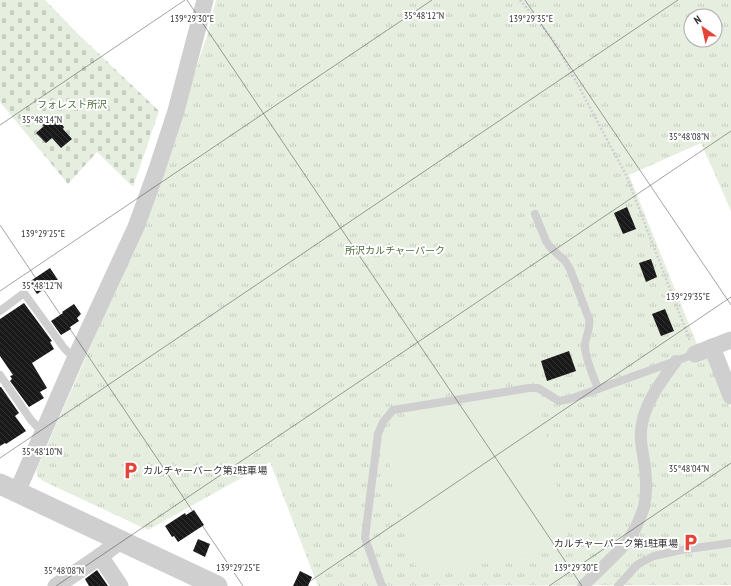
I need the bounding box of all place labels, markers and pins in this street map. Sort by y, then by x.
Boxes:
parking icon: カルチャーパーク第2駐車場 [120,460,140,480]
place label: カルチャーパーク第2駐車場 [143,464,267,477]
parking icon: カルチャーパーク第1駐車場 [681,533,701,553]
place label: カルチャーパーク第1駐車場 [554,537,678,550]

